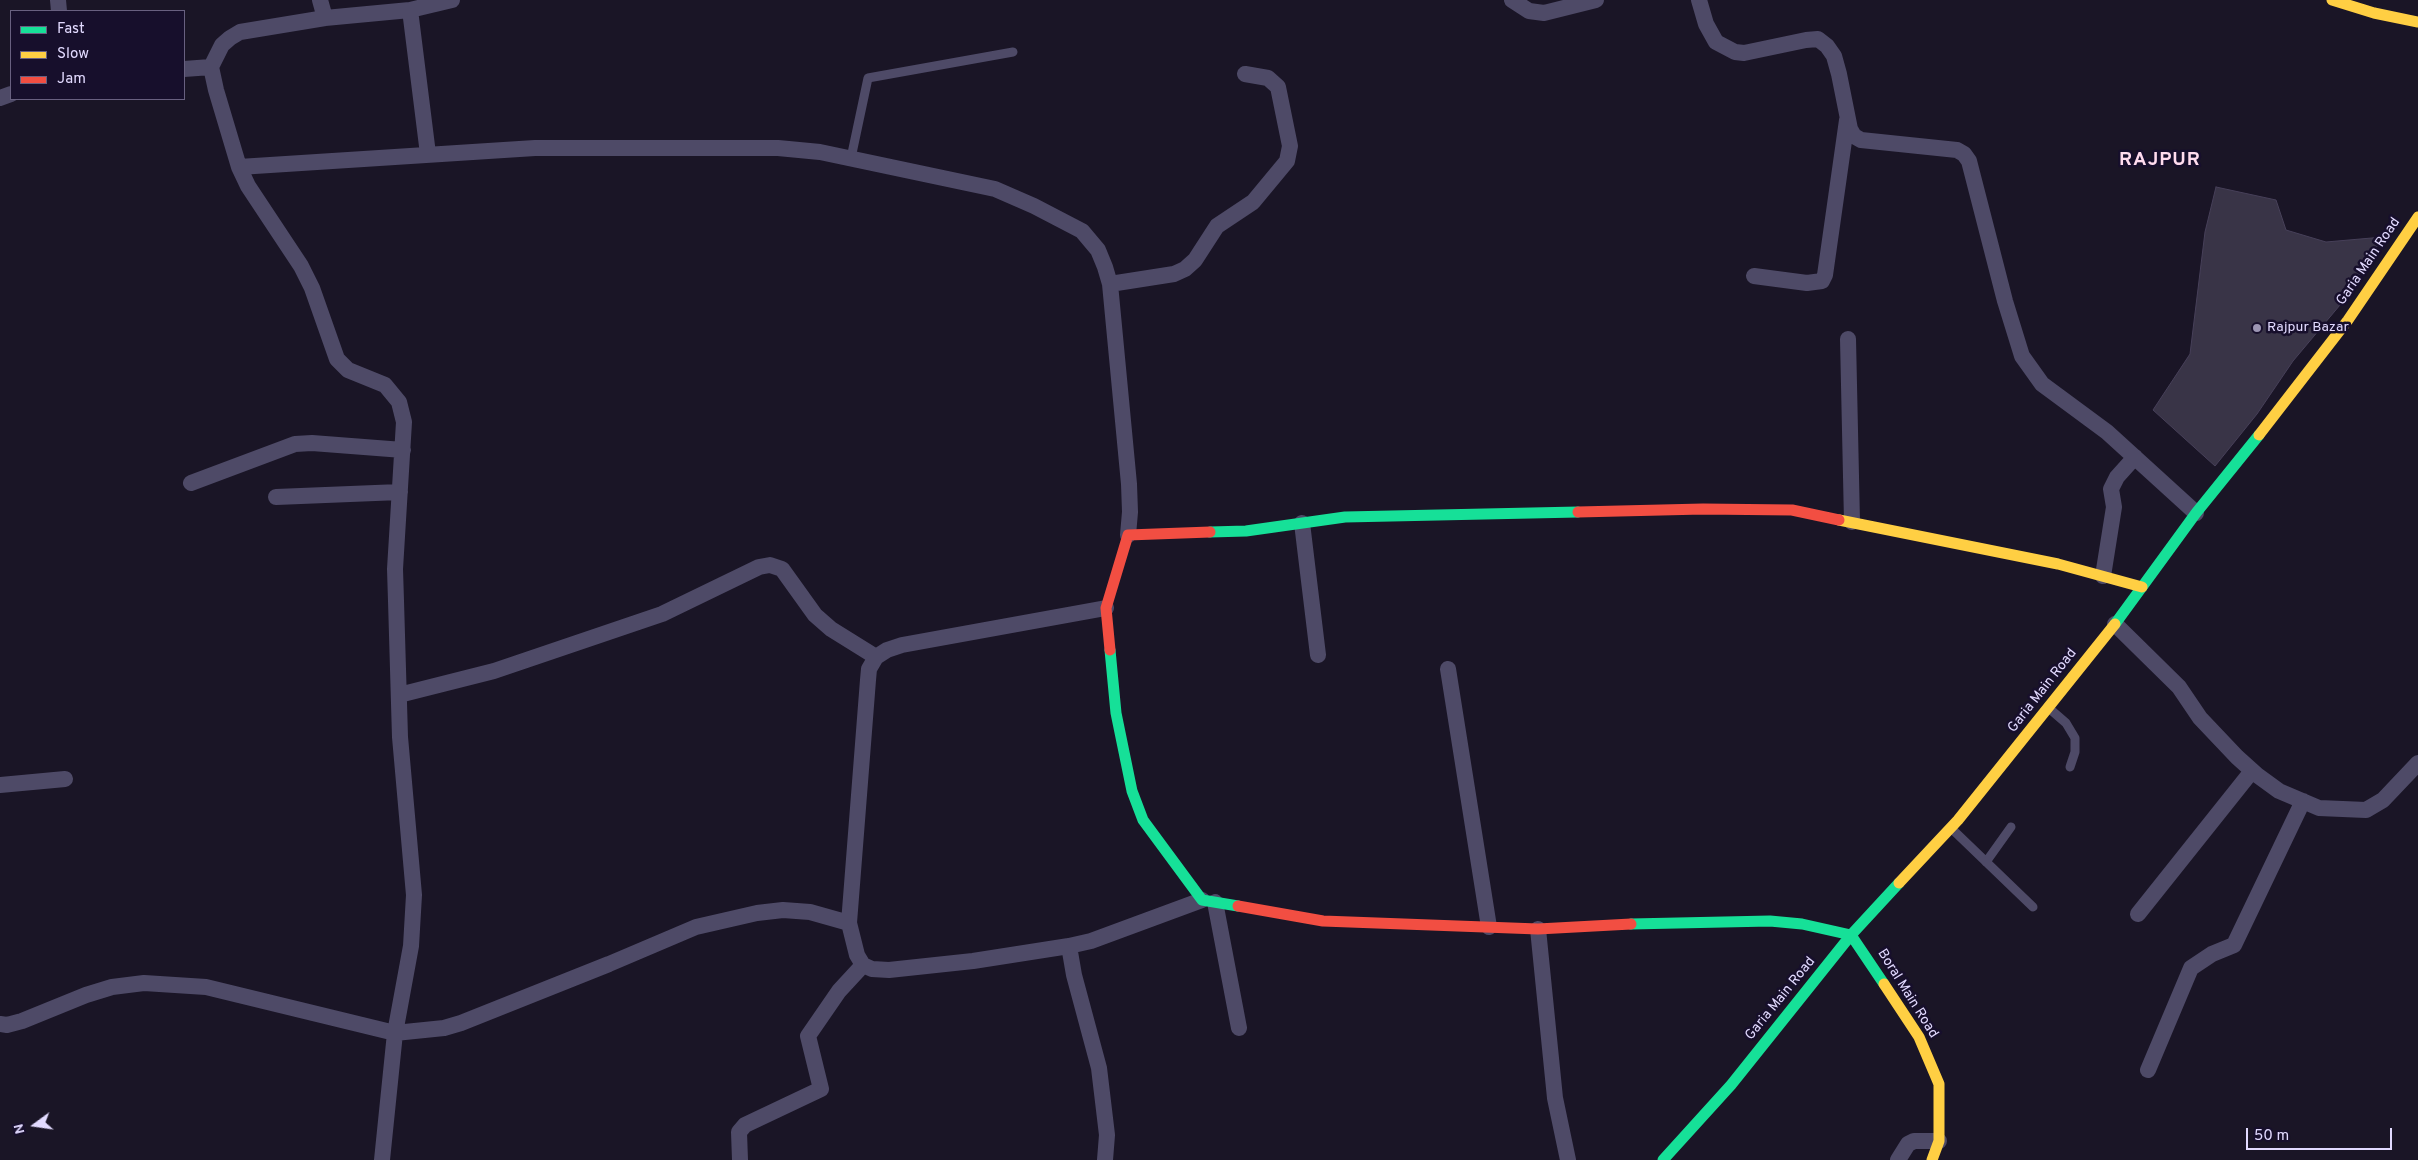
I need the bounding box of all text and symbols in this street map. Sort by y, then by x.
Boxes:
legend [10,10,185,100]
text: Fast [57,20,85,39]
text: Slow [57,45,89,64]
text: Jam [57,70,86,89]
district label: RAJPUR [2118,150,2202,172]
street label: Garia Main Road [2333,215,2405,309]
place label: Rajpur Bazar [2267,320,2349,336]
marker: Rajpur Bazar [2251,322,2263,334]
street label: Garia Main Road [2005,646,2081,736]
street label: Boral Main Road [1873,946,1941,1042]
street label: Garia Main Road [1742,954,1820,1044]
north arrow [10,1100,60,1150]
scale bar [2248,1118,2394,1150]
text: N [10,1122,29,1136]
text: 50 m [2254,1127,2289,1146]

